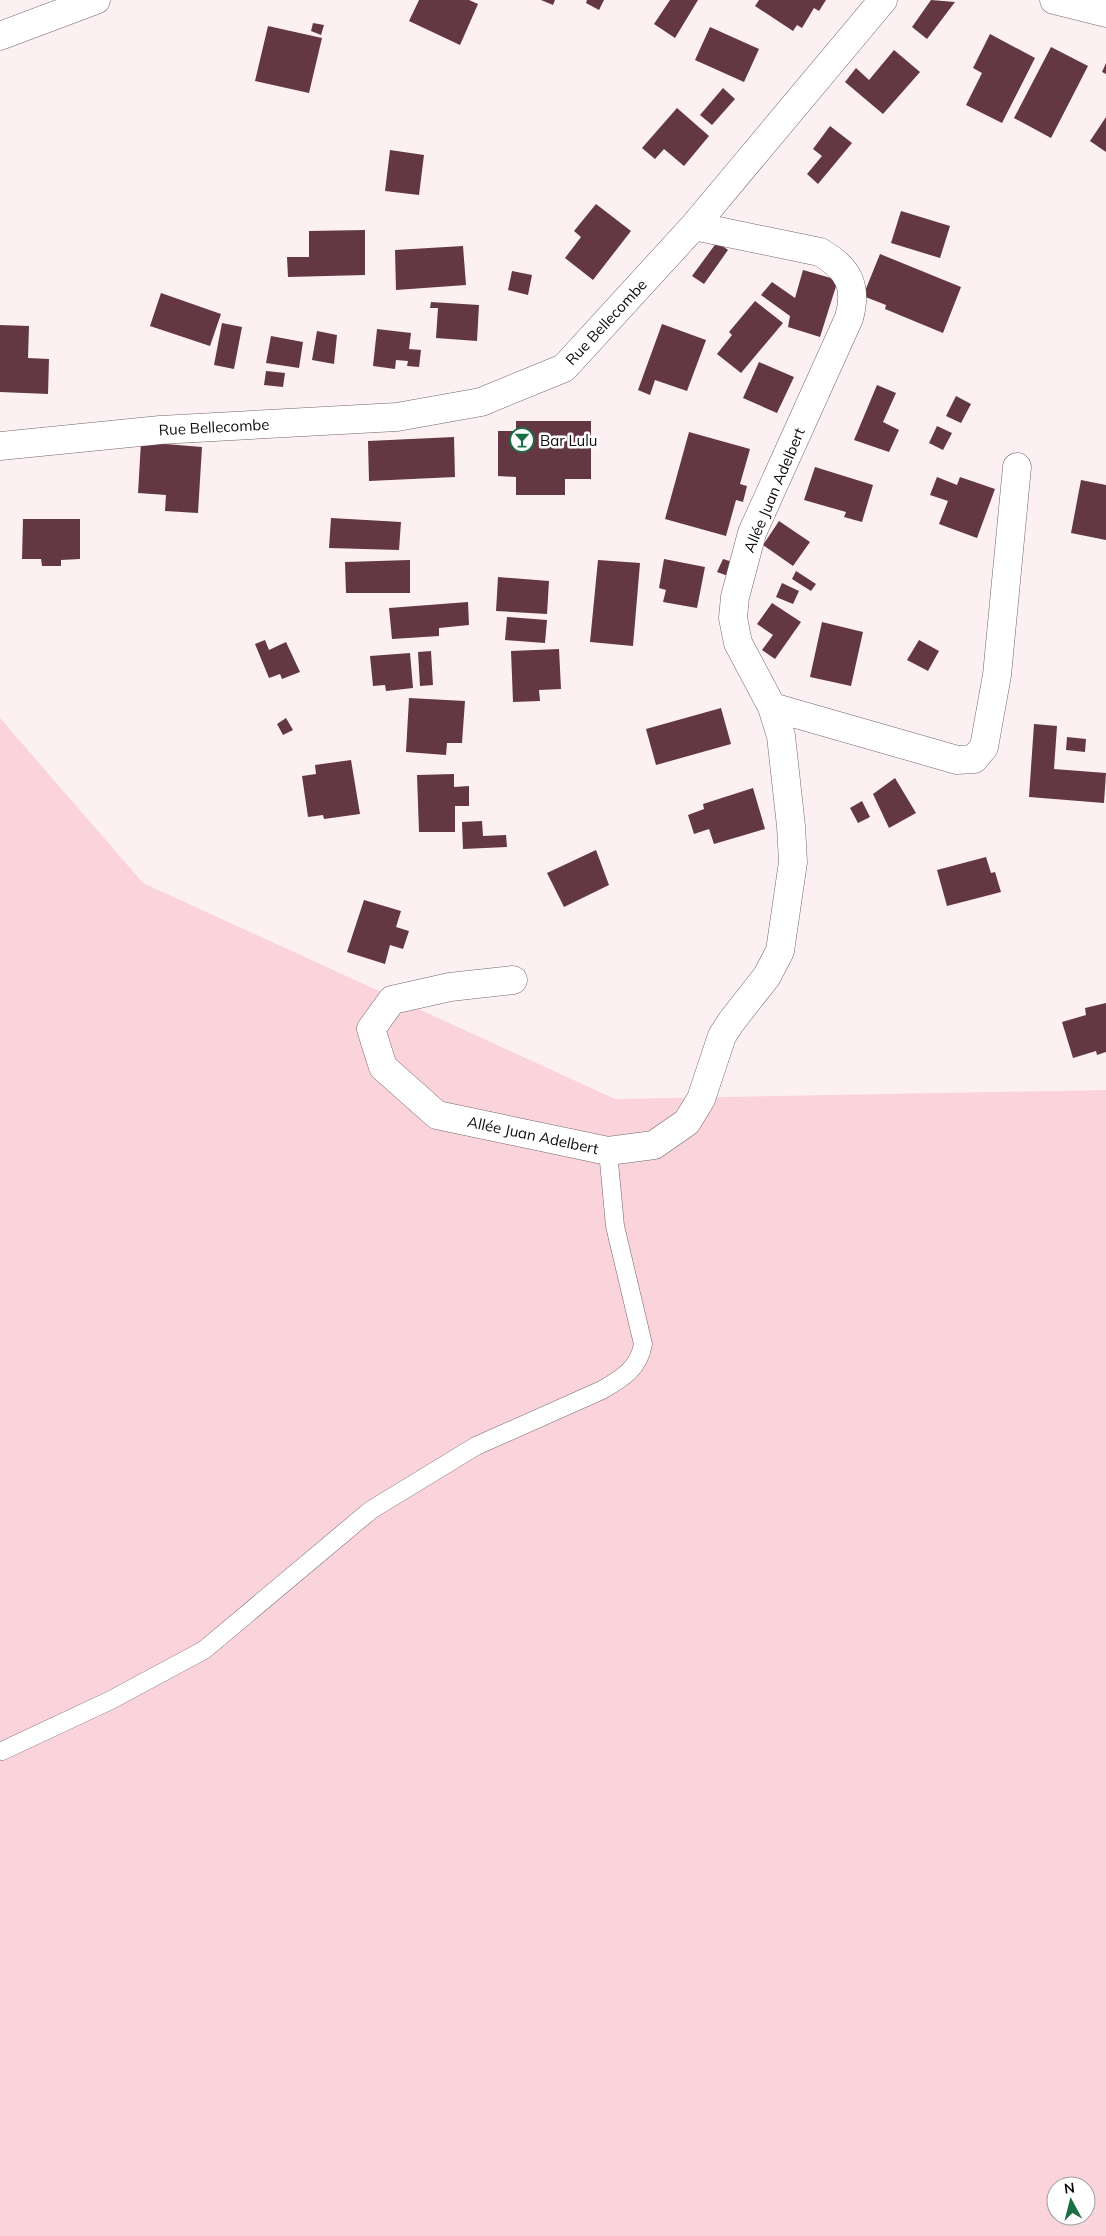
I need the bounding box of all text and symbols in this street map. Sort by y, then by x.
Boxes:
street label: Rue Bellecombe [561,275,651,369]
street label: Rue Bellecombe [158,415,270,439]
street label: Allée Juan Adelbert [739,425,809,555]
bar icon: Bar Lulu [509,427,535,453]
place label: Bar Lulu [540,431,597,450]
street label: Allée Juan Adelbert [466,1112,600,1158]
north arrow [1046,2176,1096,2226]
text: N [1063,2179,1076,2198]

